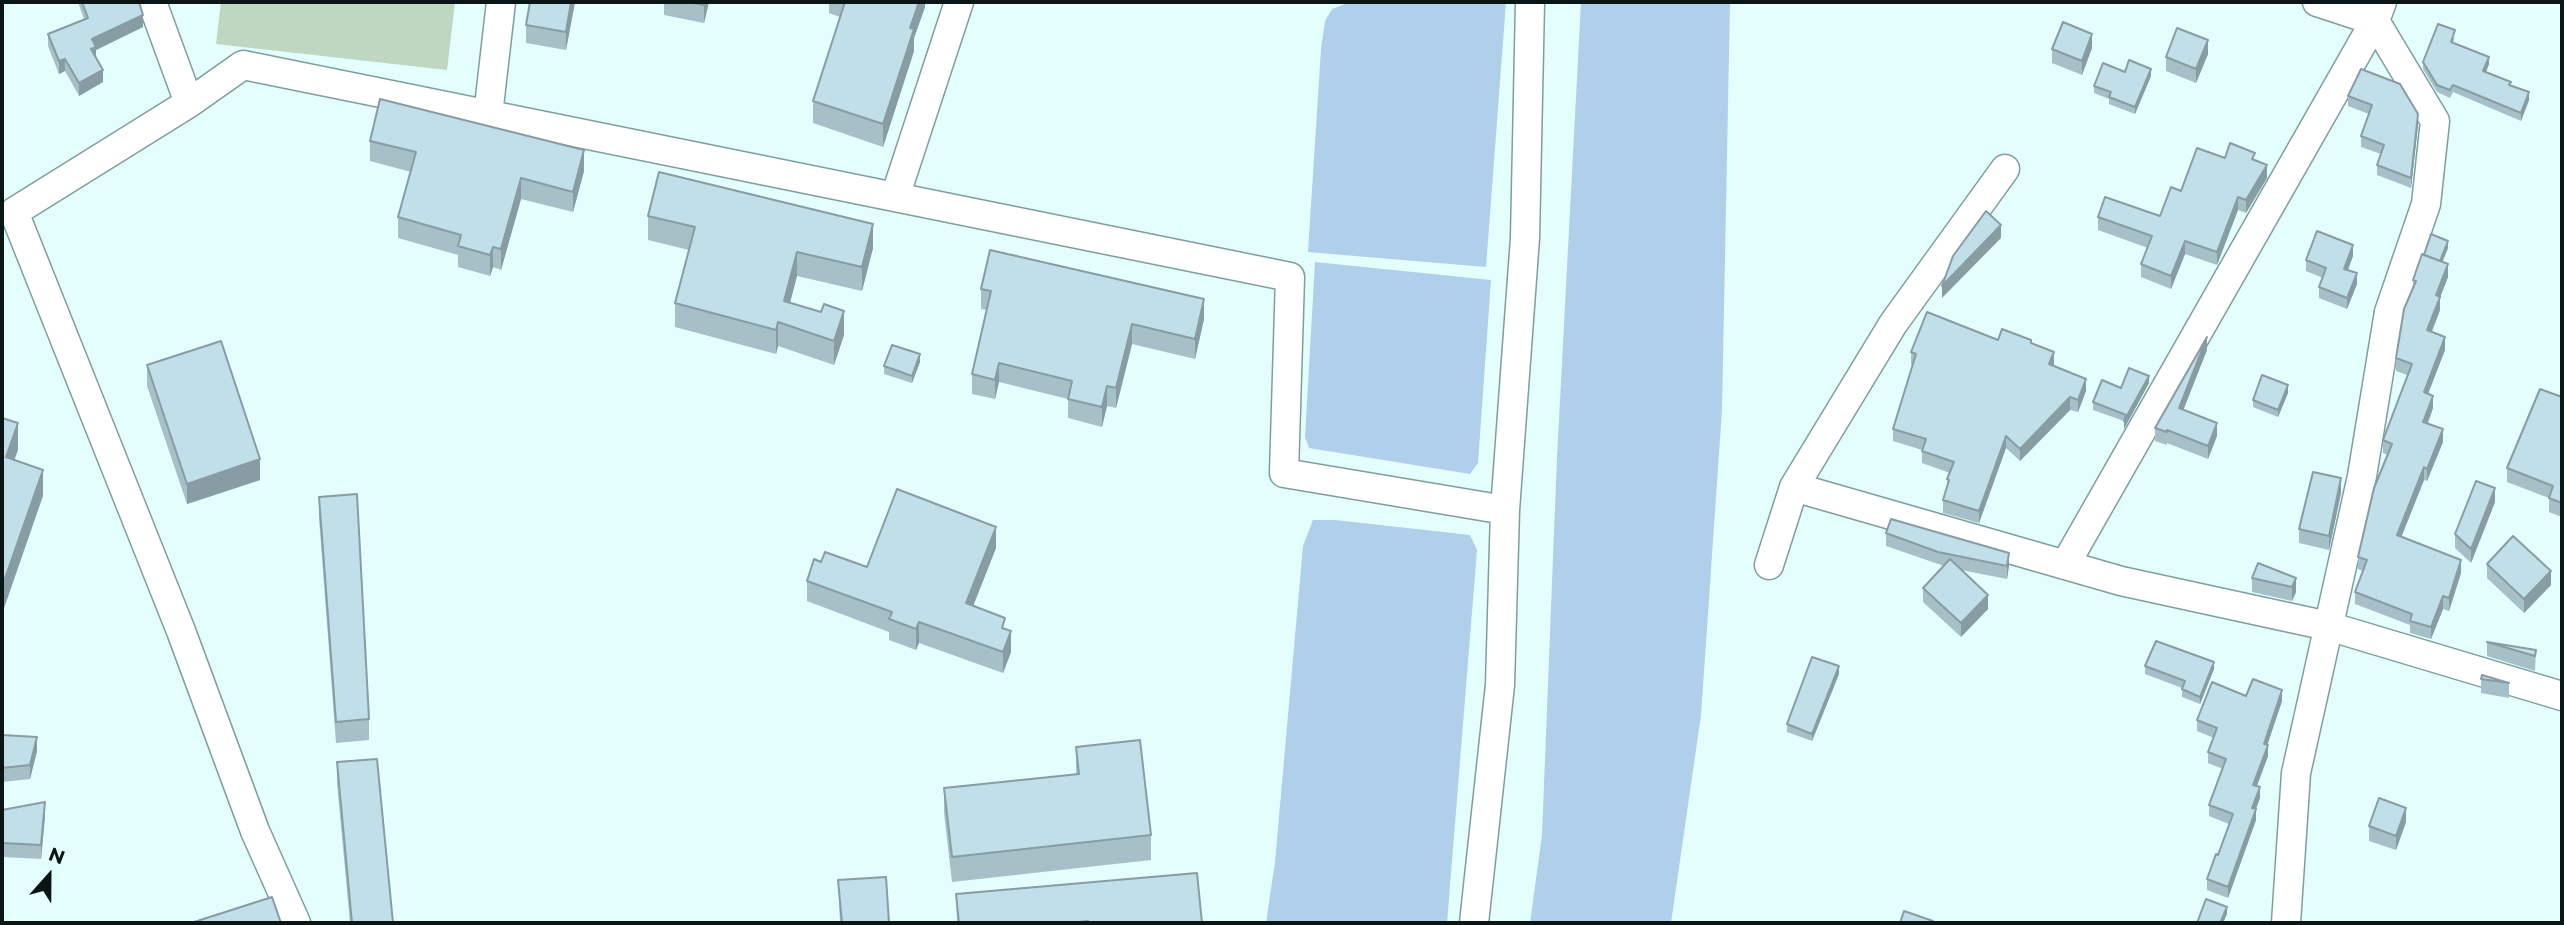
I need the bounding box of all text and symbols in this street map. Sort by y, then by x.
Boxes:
north arrow [14,841,84,911]
text: N [45,842,68,869]

